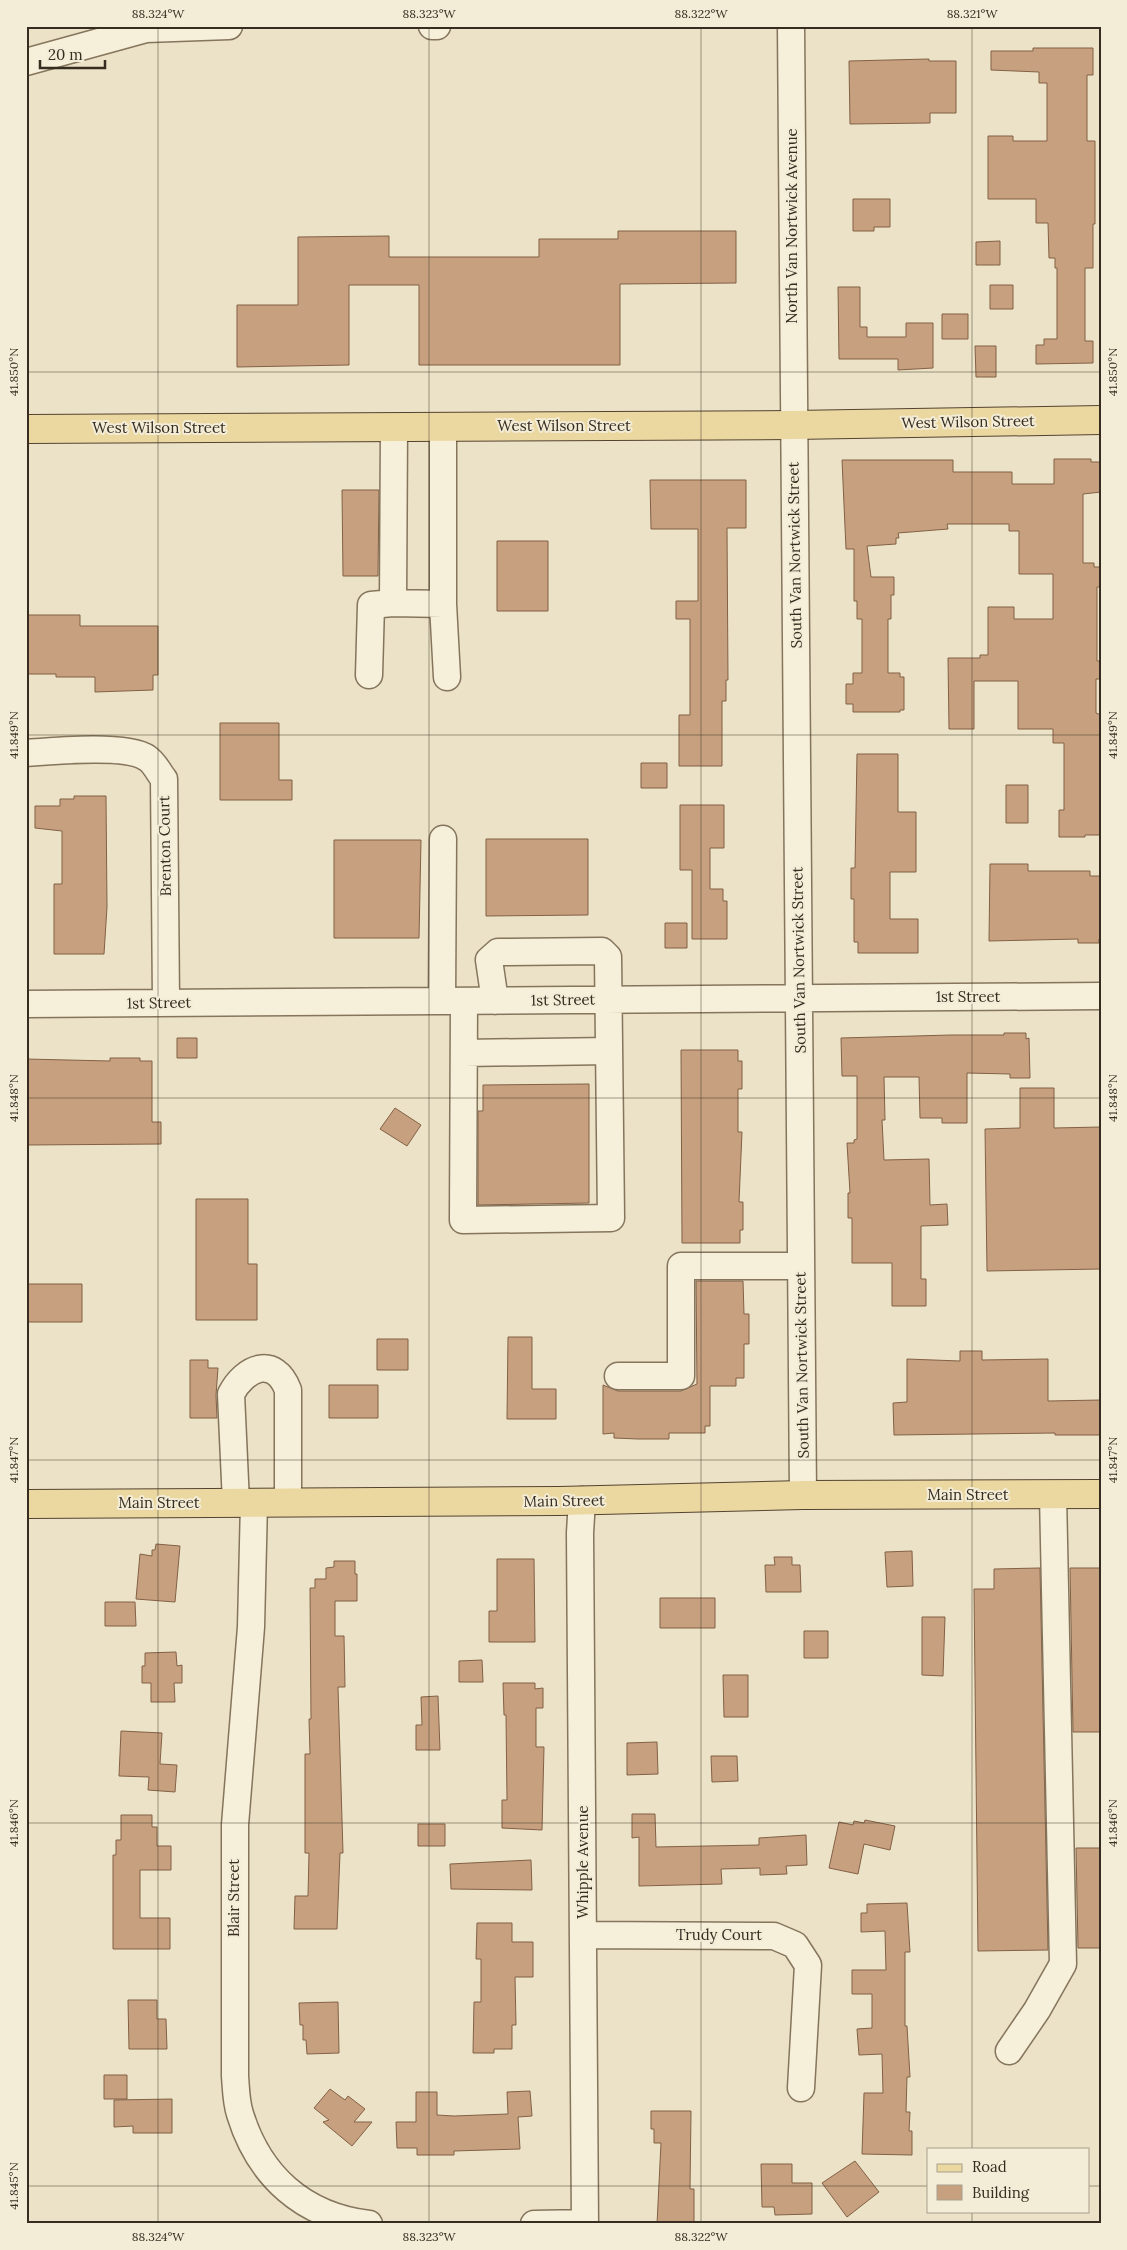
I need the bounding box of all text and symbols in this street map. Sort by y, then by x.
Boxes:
text: 88.324°W [132,6,185,21]
text: 88.323°W [403,6,456,21]
text: 88.322°W [675,6,728,21]
text: 88.321°W [947,6,998,21]
scale bar [40,38,105,70]
text: 20 m [48,45,83,64]
street label: North Van Nortwick Avenue [782,128,801,324]
text: 41.850°N [6,348,21,396]
text: 41.850°N [1105,348,1120,396]
street label: West Wilson Street [901,411,1035,432]
street label: West Wilson Street [497,416,631,435]
street label: West Wilson Street [92,418,226,437]
street label: South Van Nortwick Street [783,461,806,648]
text: 41.849°N [6,711,21,759]
text: 41.849°N [1105,711,1120,759]
street label: Brenton Court [154,795,175,897]
street label: South Van Nortwick Street [787,866,810,1053]
street label: 1st Street [936,987,1001,1006]
street label: 1st Street [530,989,596,1010]
street label: 1st Street [126,992,192,1013]
text: 41.848°N [6,1074,21,1122]
text: 41.848°N [1105,1074,1120,1122]
street label: South Van Nortwick Street [790,1271,813,1458]
text: 41.847°N [6,1437,21,1483]
text: 41.847°N [1105,1437,1120,1483]
street label: Main Street [927,1485,1009,1504]
street label: Main Street [523,1490,605,1511]
street label: Main Street [118,1493,200,1512]
text: 41.846°N [6,1799,21,1847]
text: 41.846°N [1105,1799,1120,1847]
street label: Whipple Avenue [573,1805,592,1919]
street label: Blair Street [224,1859,243,1937]
street label: Trudy Court [676,1925,762,1944]
legend [927,2148,1090,2212]
text: Road [972,2157,1007,2176]
text: 41.845°N [6,2162,21,2210]
text: Building [972,2183,1030,2202]
text: 88.324°W [132,2229,185,2244]
text: 88.323°W [403,2229,456,2244]
text: 88.322°W [675,2229,728,2244]

